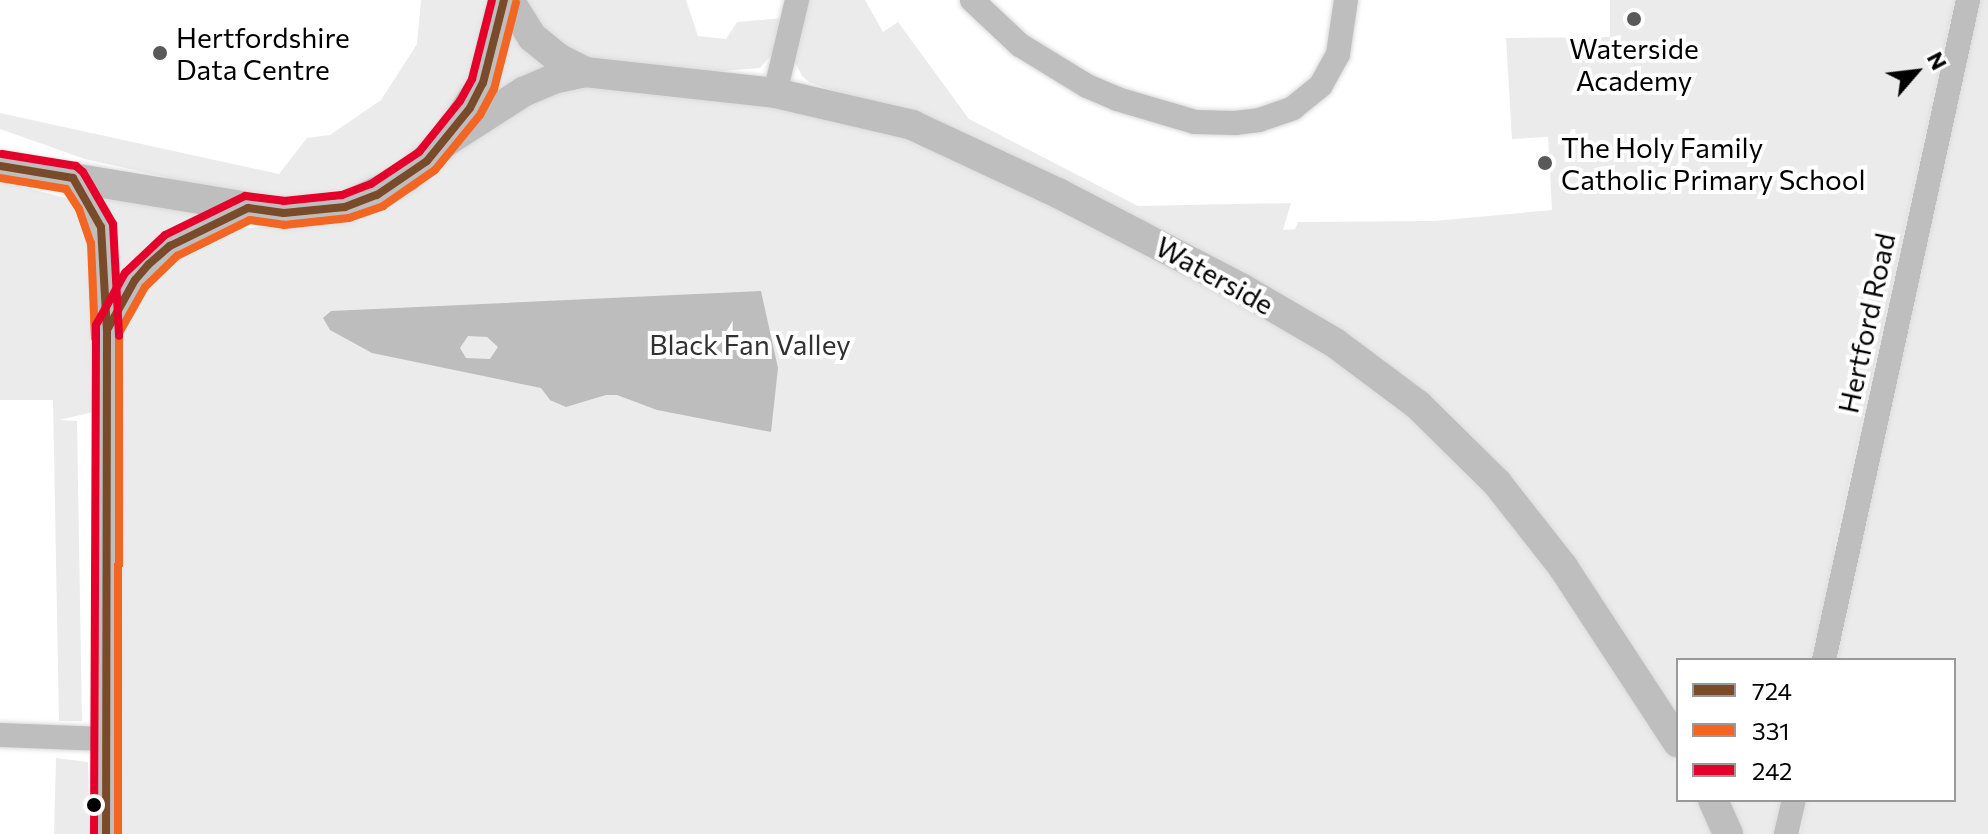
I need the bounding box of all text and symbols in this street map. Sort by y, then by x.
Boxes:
marker: Waterside Academy [1625,10,1643,28]
place label: Hertfordshire Data Centre [176,20,350,86]
place label: Waterside Academy [1569,31,1699,97]
north arrow [1876,32,1956,112]
marker: Hertfordshire Data Centre [151,44,169,62]
text: N [1922,47,1953,74]
place label: The Holy Family Catholic Primary School [1561,130,1866,196]
marker: The Holy Family Catholic Primary School [1536,154,1554,172]
street label: Waterside [1150,229,1280,321]
street label: Hertford Road [1831,230,1901,416]
park label: Black Fan Valley [649,327,851,361]
legend [1676,658,1956,802]
text: 724 [1752,676,1792,705]
text: 331 [1752,716,1790,745]
text: 242 [1752,756,1792,785]
unlabelled marker [86,797,102,813]

